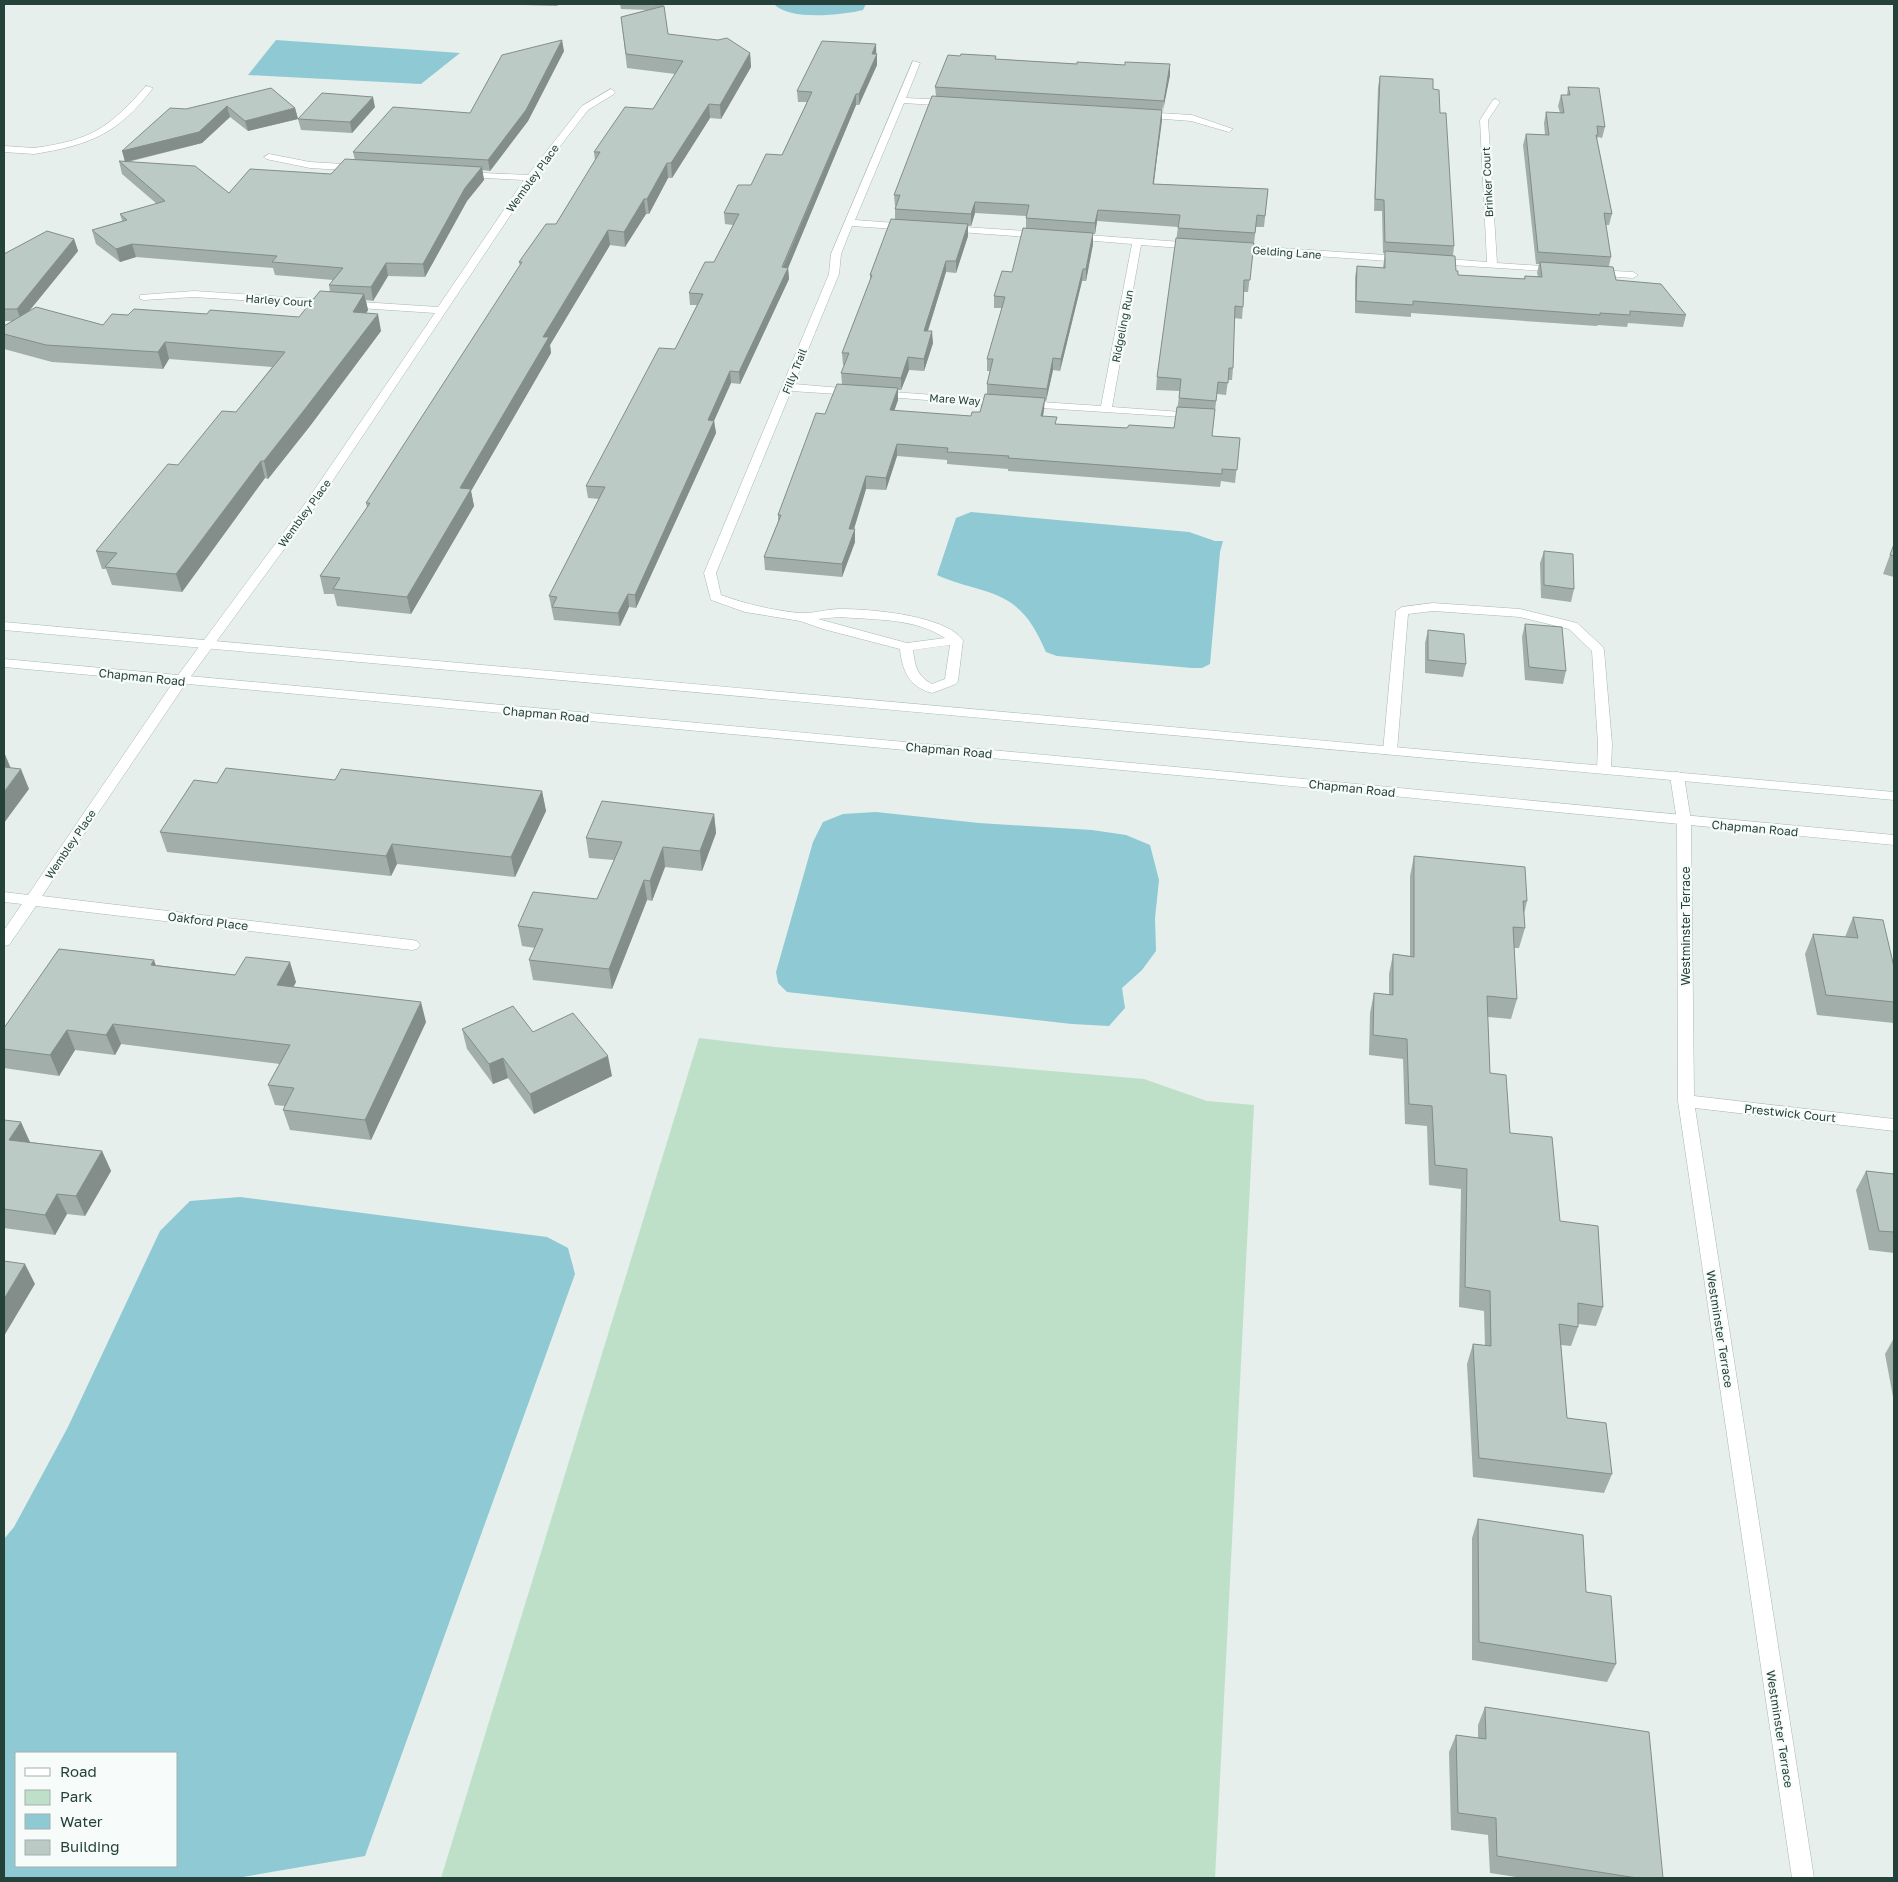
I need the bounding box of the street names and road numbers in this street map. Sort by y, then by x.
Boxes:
street label: Wembley Place [503,141,561,215]
street label: Brinker Court [1479,146,1495,218]
street label: Gelding Lane [1252,243,1322,261]
street label: Ridgeling Run [1109,289,1135,363]
street label: Harley Court [245,291,313,309]
street label: Filly Trail [779,346,809,396]
street label: Mare Way [929,391,981,407]
street label: Wembley Place [275,476,333,550]
street label: Chapman Road [98,665,186,689]
street label: Chapman Road [502,703,590,725]
street label: Chapman Road [905,739,993,761]
street label: Chapman Road [1308,776,1396,800]
street label: Wembley Place [42,807,98,881]
street label: Chapman Road [1711,817,1799,839]
street label: Westminster Terrace [1678,866,1693,986]
street label: Oakford Place [167,909,249,933]
street label: Prestwick Court [1743,1101,1837,1125]
street label: Westminster Terrace [1703,1269,1737,1389]
street label: Westminster Terrace [1763,1669,1797,1789]

